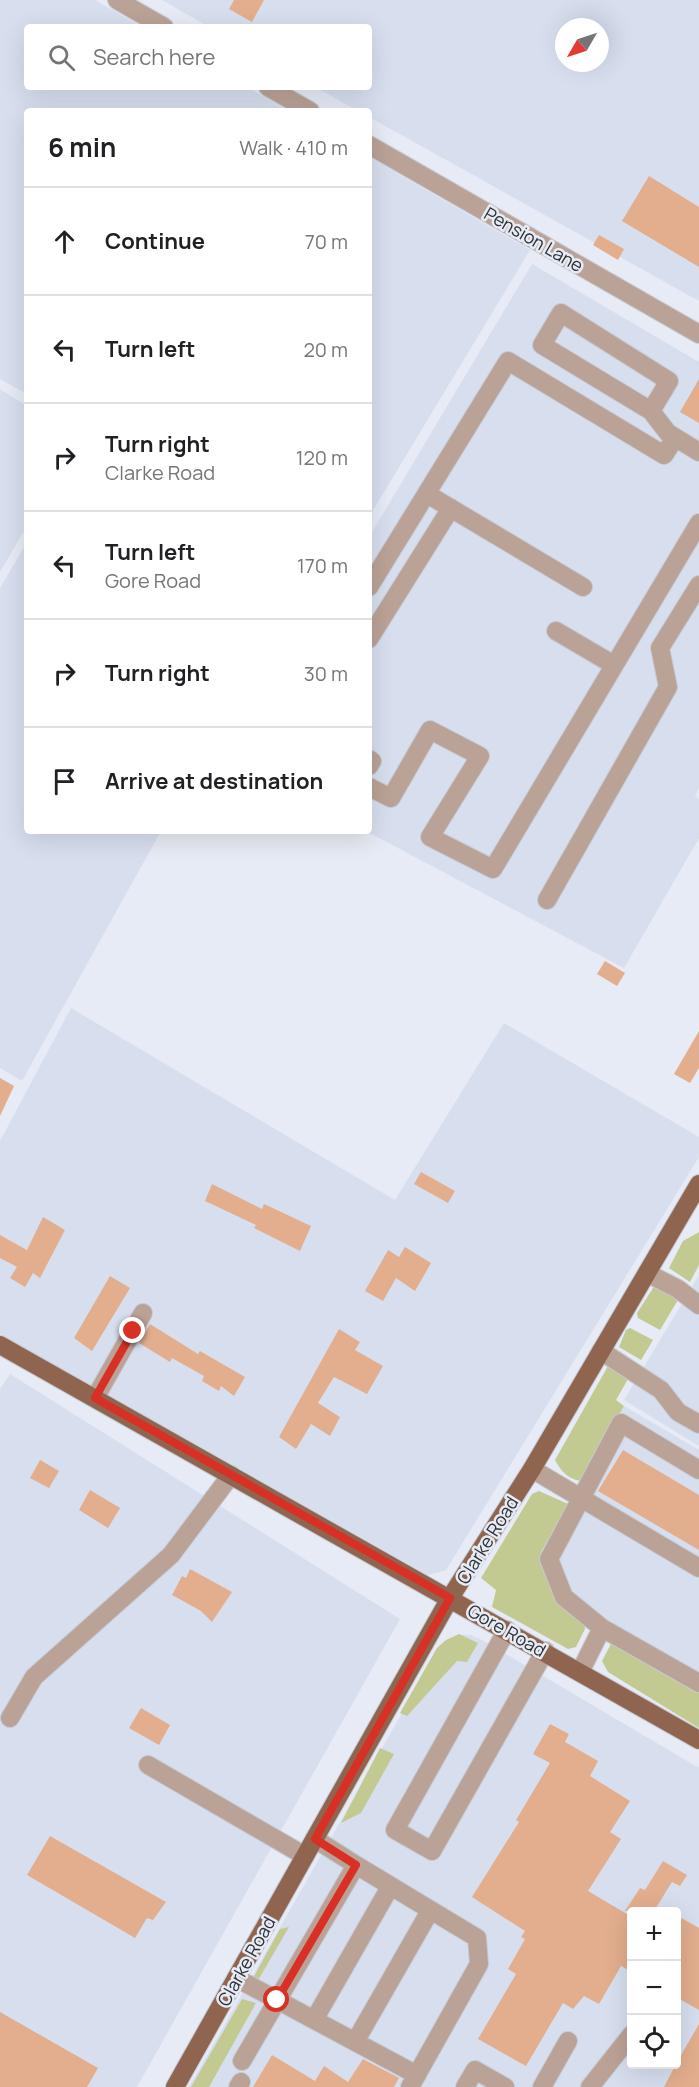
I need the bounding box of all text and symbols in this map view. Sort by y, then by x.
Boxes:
north arrow [555,18,609,72]
search box [24,24,372,90]
icon: search [45,41,78,74]
text: Search here [93,42,215,72]
text: 6 min [48,129,116,165]
text: Walk · 410 m [239,134,348,161]
street label: Pension Lane [480,201,588,277]
icon: ahead [48,225,81,258]
text: Continue [105,226,205,256]
text: 70 m [305,228,348,255]
icon: left [48,333,81,366]
text: Turn left [105,334,195,364]
text: 20 m [303,336,348,363]
text: Turn right [105,429,210,459]
icon: right [48,441,81,474]
text: 120 m [296,444,348,471]
text: Clarke Road [105,459,215,486]
text: Turn left [105,537,195,567]
icon: left [48,549,81,582]
text: 170 m [297,552,348,579]
text: Gore Road [105,567,201,594]
icon: right [48,657,81,690]
text: Turn right [105,658,210,688]
text: 30 m [304,660,348,687]
icon: arrive [48,765,81,798]
text: Arrive at destination [105,766,323,796]
route end [119,1317,145,1343]
street label: Clarke Road [451,1492,523,1588]
street label: Gore Road [464,1598,550,1662]
map controls [627,1907,681,2069]
button: + [627,1907,681,1961]
street label: Clarke Road [211,1912,281,2010]
button: − [627,1961,681,2015]
route start [263,1986,289,2012]
button: locate [627,2015,681,2069]

